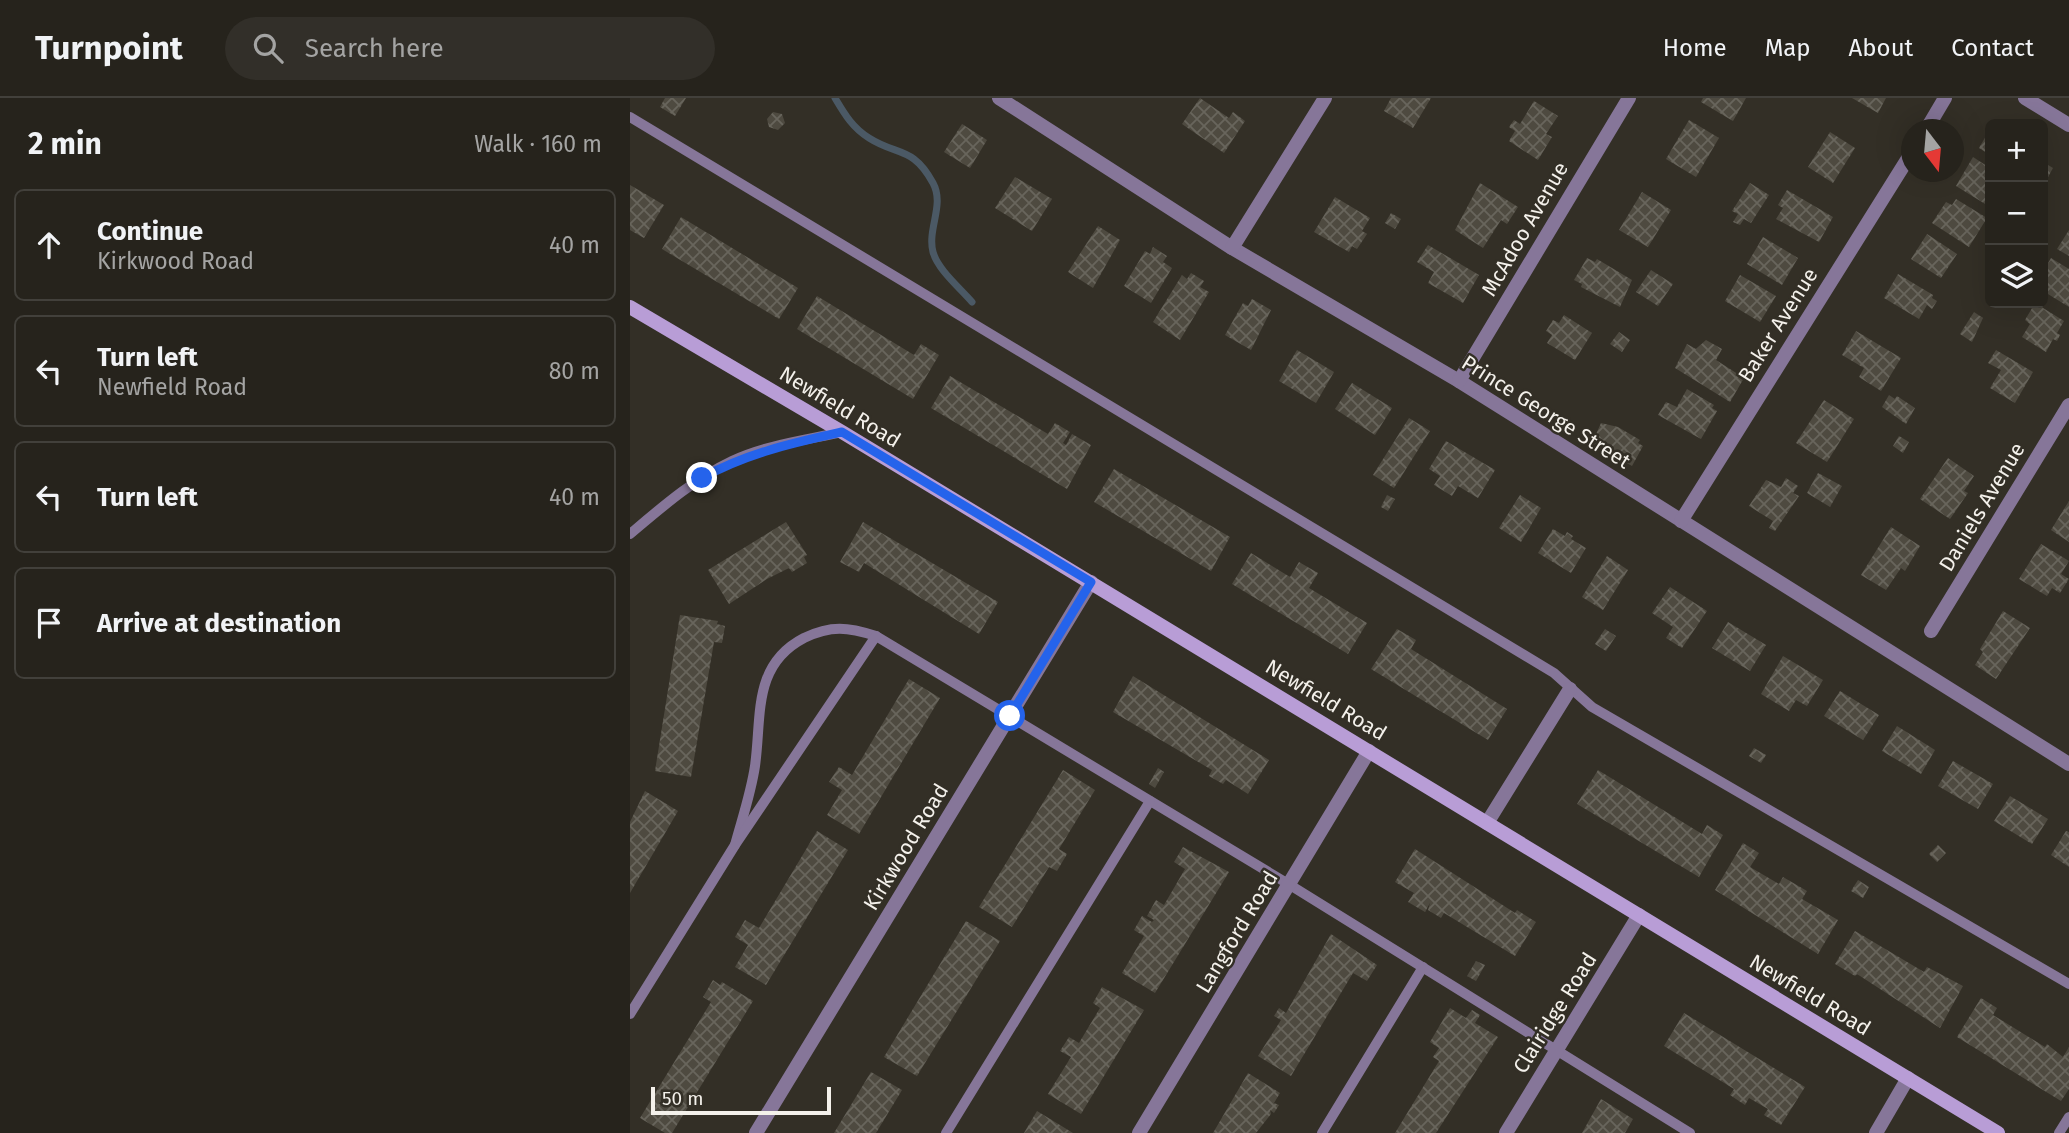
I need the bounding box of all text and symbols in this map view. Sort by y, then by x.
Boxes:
search box [225,17,715,80]
text: Turnpoint [35,28,183,68]
icon: search [249,29,287,67]
text: Search here [305,33,444,64]
text: Home [1663,34,1727,62]
text: Map [1765,34,1811,62]
text: About [1849,34,1913,62]
text: Contact [1951,34,2034,62]
north arrow [1901,119,1964,182]
map controls [1985,119,2048,308]
button: + [1985,119,2048,182]
text: 2 min [28,126,102,162]
text: Walk · 160 m [474,130,602,158]
street label: McAdoo Avenue [1476,157,1574,301]
button: − [1985,182,2048,245]
text: Continue [97,216,203,247]
icon: ahead [30,226,68,264]
text: 40 m [549,231,600,259]
button: layers [1985,245,2048,308]
text: Kirkwood Road [97,247,254,275]
street label: Baker Avenue [1733,263,1823,387]
text: Turn left [97,342,198,373]
street label: Prince George Street [1457,350,1636,475]
icon: left [30,352,68,390]
text: 80 m [549,357,600,385]
street label: Newfield Road [775,361,905,453]
text: Newfield Road [97,373,247,401]
street label: Daniels Avenue [1933,438,2031,576]
route end [686,462,717,493]
icon: left [30,478,68,516]
text: Turn left [97,482,198,513]
text: 40 m [549,483,600,511]
icon: arrive [30,604,68,642]
text: Arrive at destination [97,608,341,639]
street label: Newfield Road [1261,654,1391,746]
route start [994,700,1025,731]
street label: Kirkwood Road [858,779,954,915]
street label: Langford Road [1190,866,1284,998]
street label: Clairidge Road [1508,948,1602,1078]
street label: Newfield Road [1745,949,1875,1041]
scale bar [651,1084,831,1116]
text: 50 m [662,1087,703,1110]

